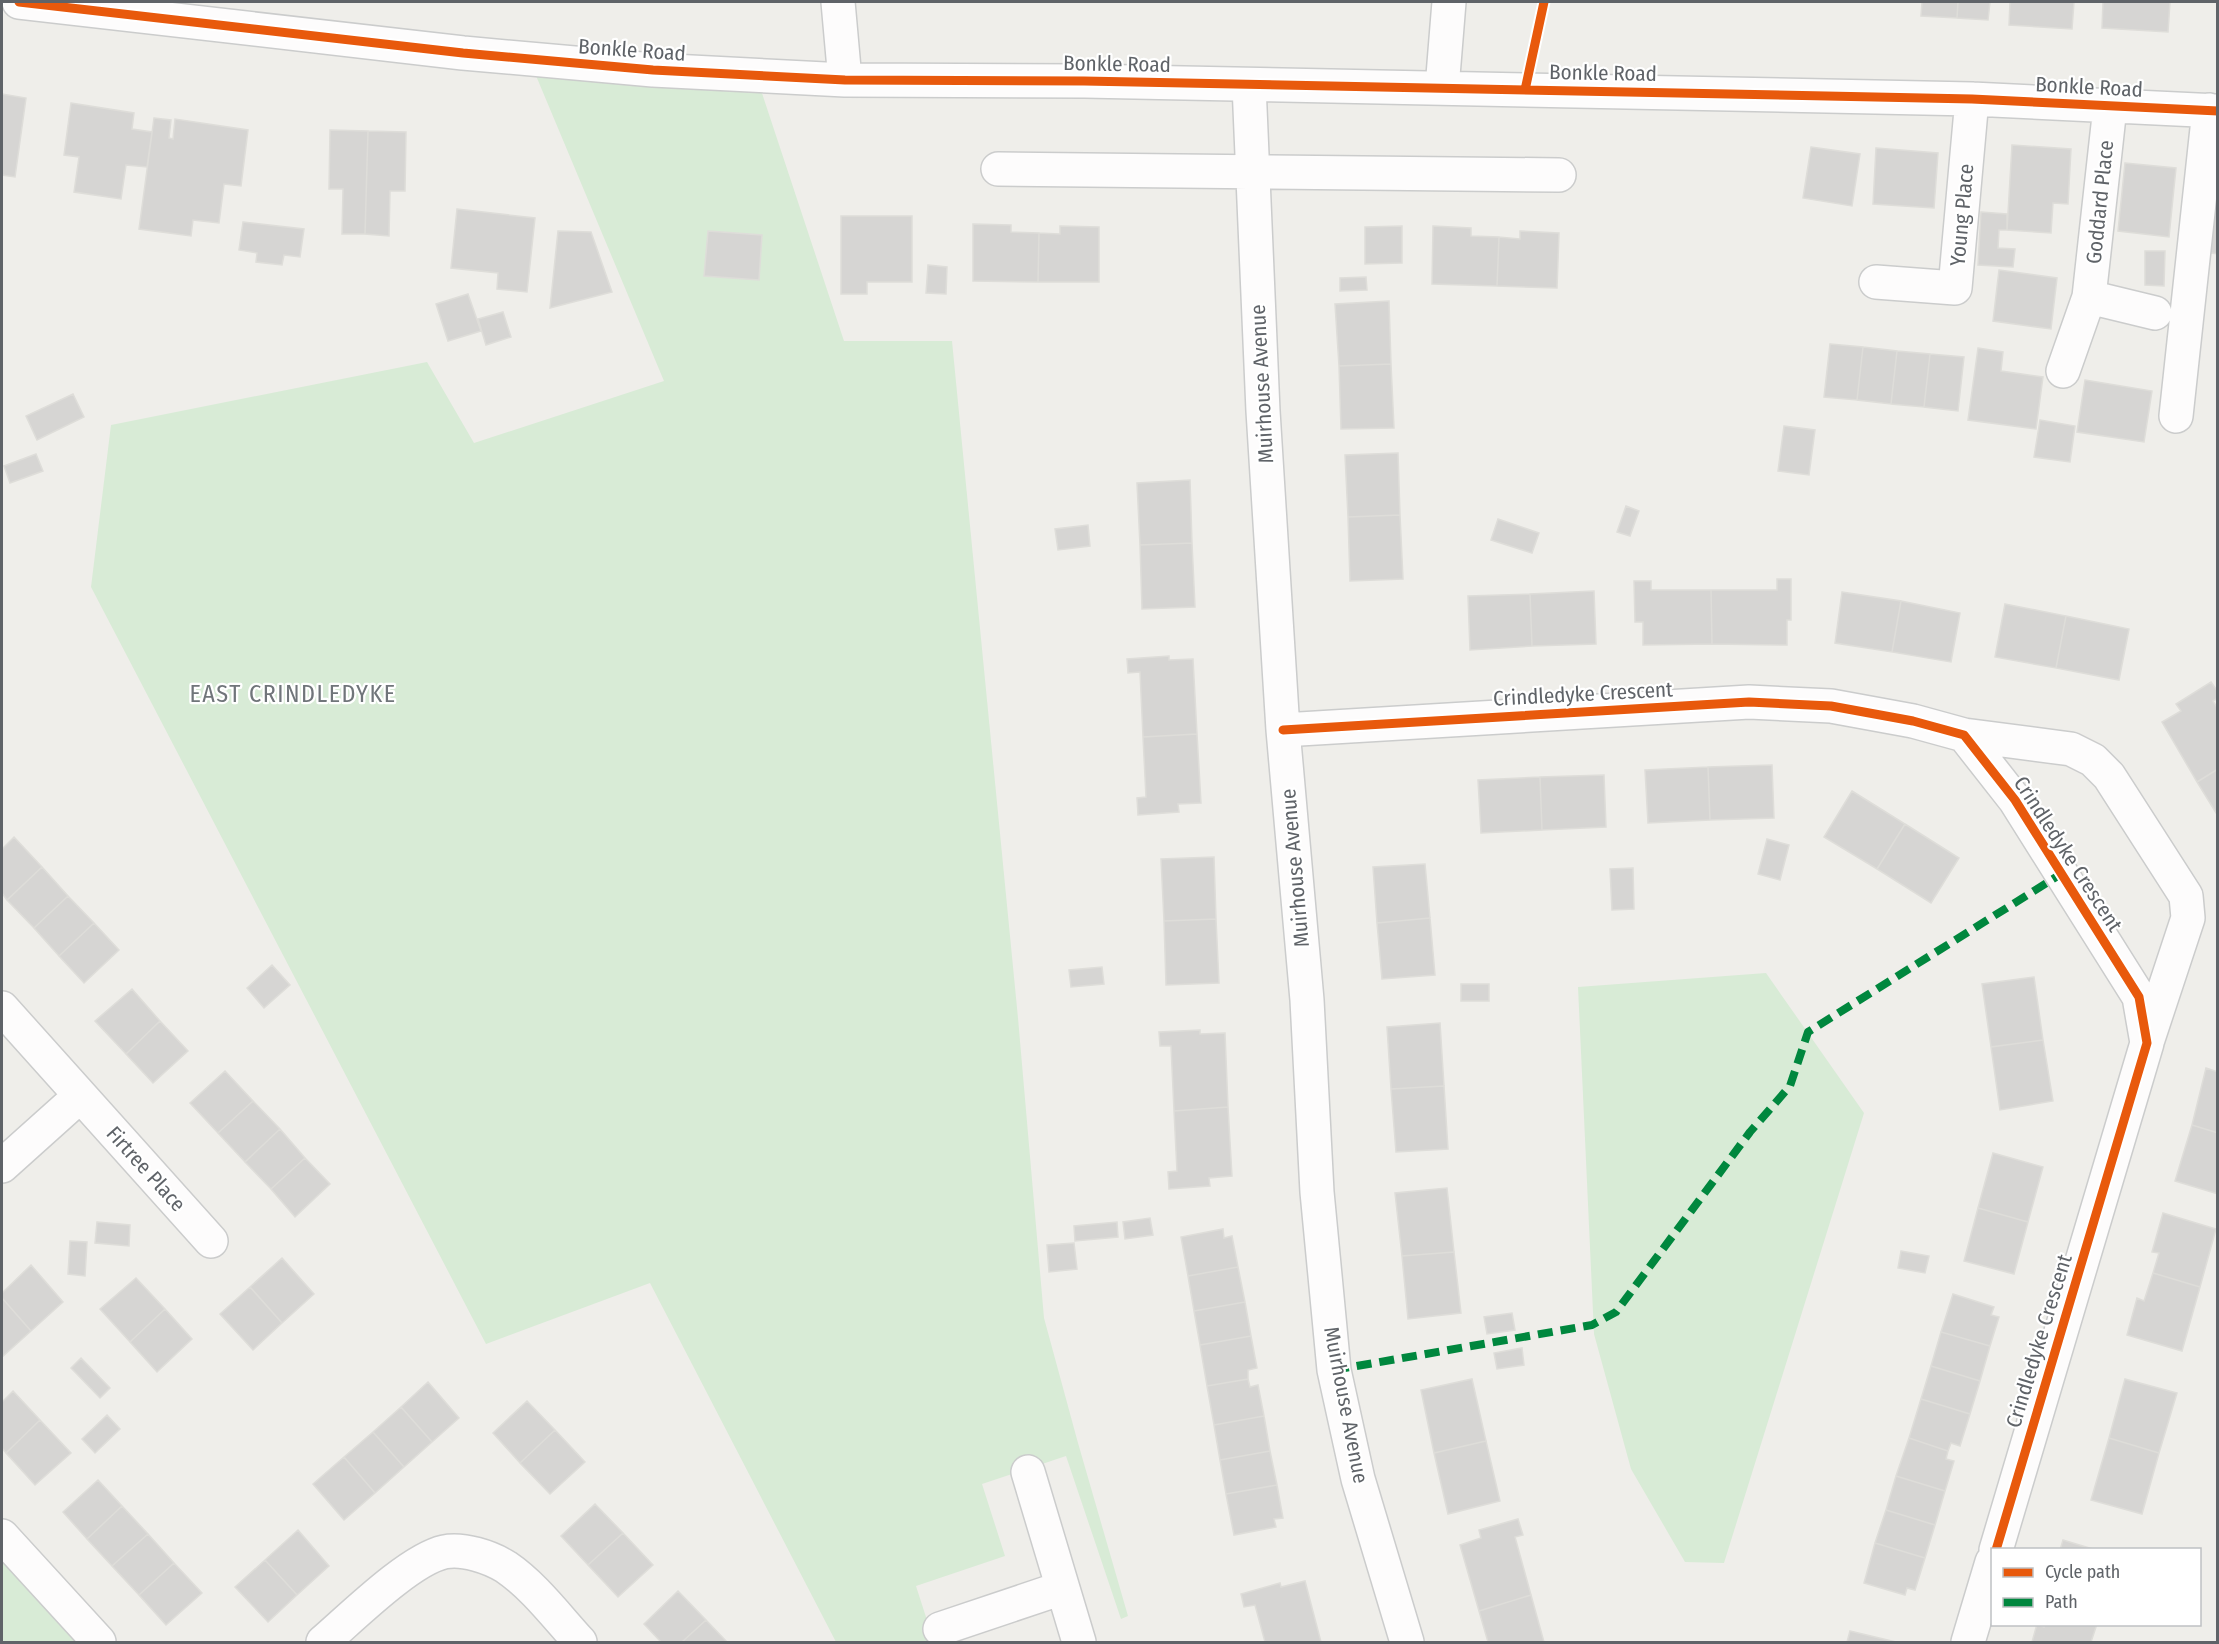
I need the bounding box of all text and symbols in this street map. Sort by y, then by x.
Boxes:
street label: Bonkle Road [577,33,687,67]
street label: Bonkle Road [1063,50,1171,78]
street label: Bonkle Road [1549,59,1657,87]
street label: Bonkle Road [2035,71,2143,103]
street label: Goddard Place [2081,139,2119,265]
street label: Young Place [1945,163,1979,267]
street label: Muirhouse Avenue [1245,304,1279,464]
street label: Crindledyke Crescent [1492,676,1674,712]
district label: EAST CRINDLEDYKE [189,680,397,708]
street label: Crindledyke Crescent [2008,771,2128,937]
street label: Muirhouse Avenue [1275,788,1315,948]
street label: Firtree Place [101,1121,191,1217]
street label: Crindledyke Crescent [2000,1251,2078,1431]
street label: Muirhouse Avenue [1318,1324,1374,1486]
legend [1991,1548,2201,1626]
text: Cycle path [2045,1561,2120,1583]
text: Path [2045,1591,2078,1613]

